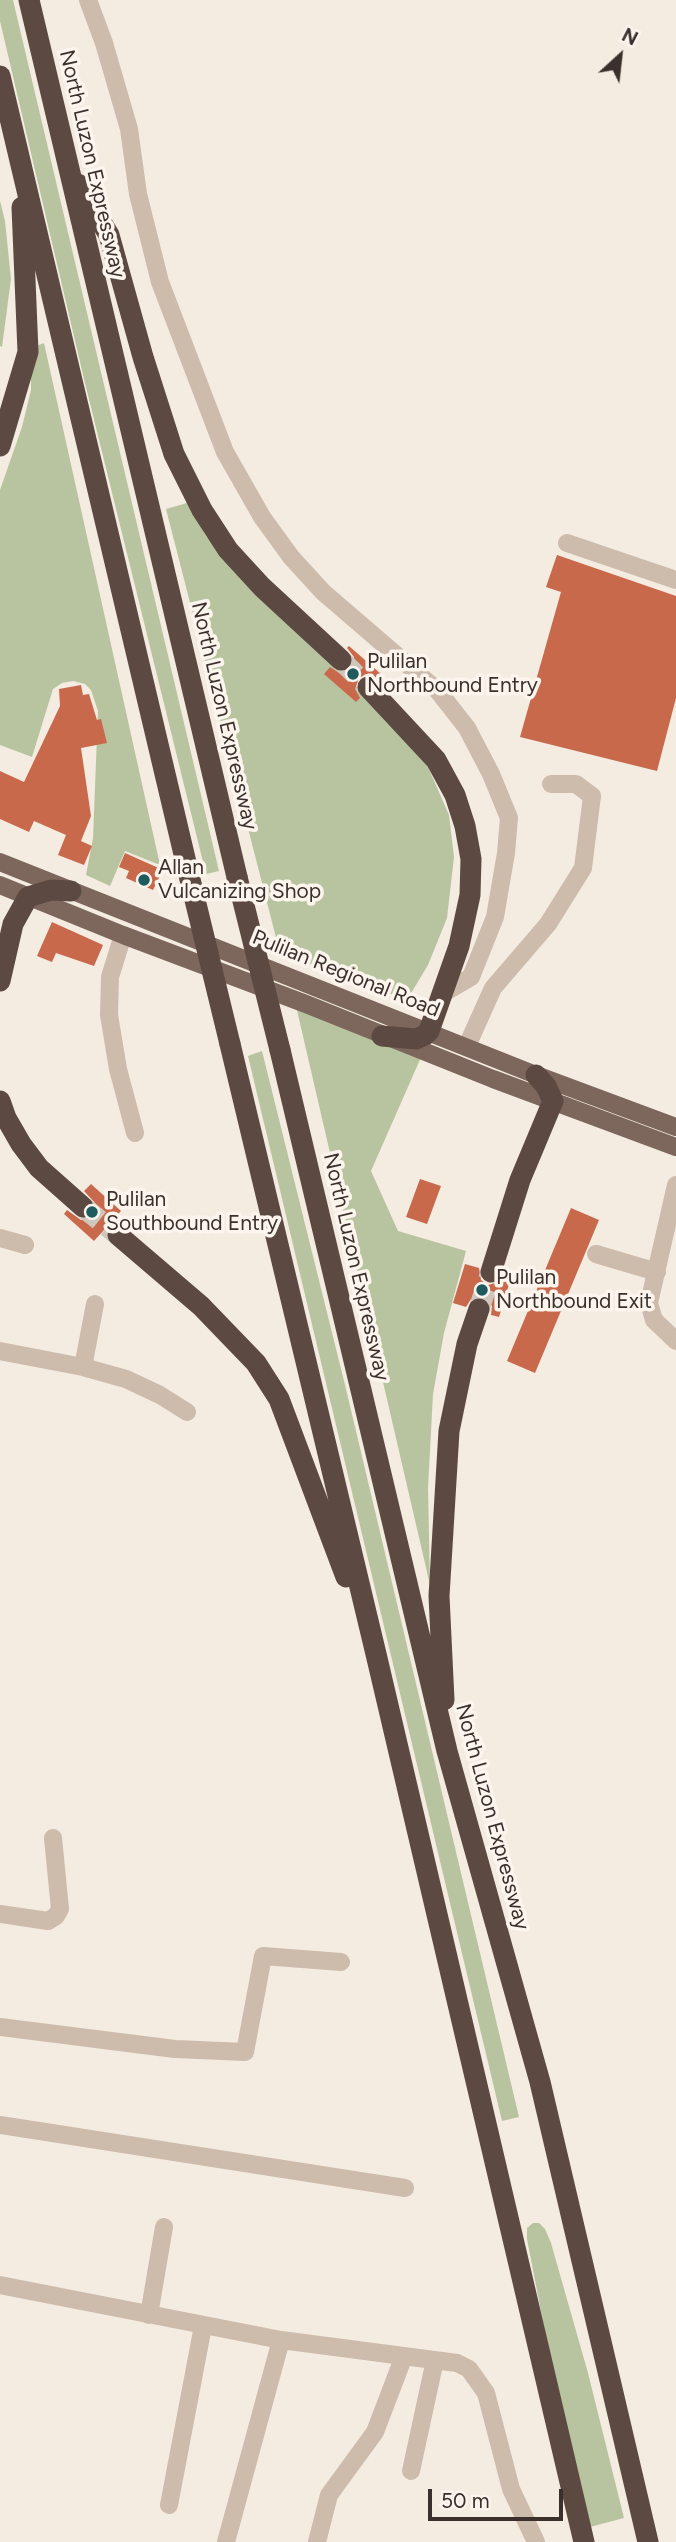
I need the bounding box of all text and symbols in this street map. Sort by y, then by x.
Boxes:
north arrow [585,21,655,91]
text: N [618,23,642,50]
street label: North Luzon Expressway [53,48,131,280]
street label: North Luzon Expressway [185,600,263,832]
place label: Pulilan Northbound Entry [367,649,538,699]
marker: Pulilan Northbound Entry [345,666,361,682]
place label: Allan Vulcanizing Shop [158,855,321,905]
marker: Allan Vulcanizing Shop [136,872,152,888]
street label: Pulilan Regional Road [249,925,443,1023]
street label: North Luzon Expressway [317,1151,395,1383]
place label: Pulilan Southbound Entry [106,1187,278,1237]
marker: Pulilan Southbound Entry [84,1204,100,1220]
place label: Pulilan Northbound Exit [496,1265,652,1315]
marker: Pulilan Northbound Exit [474,1282,490,1298]
street label: North Luzon Expressway [450,1701,534,1933]
scale bar [431,2476,566,2520]
text: 50 m [441,2488,490,2513]

